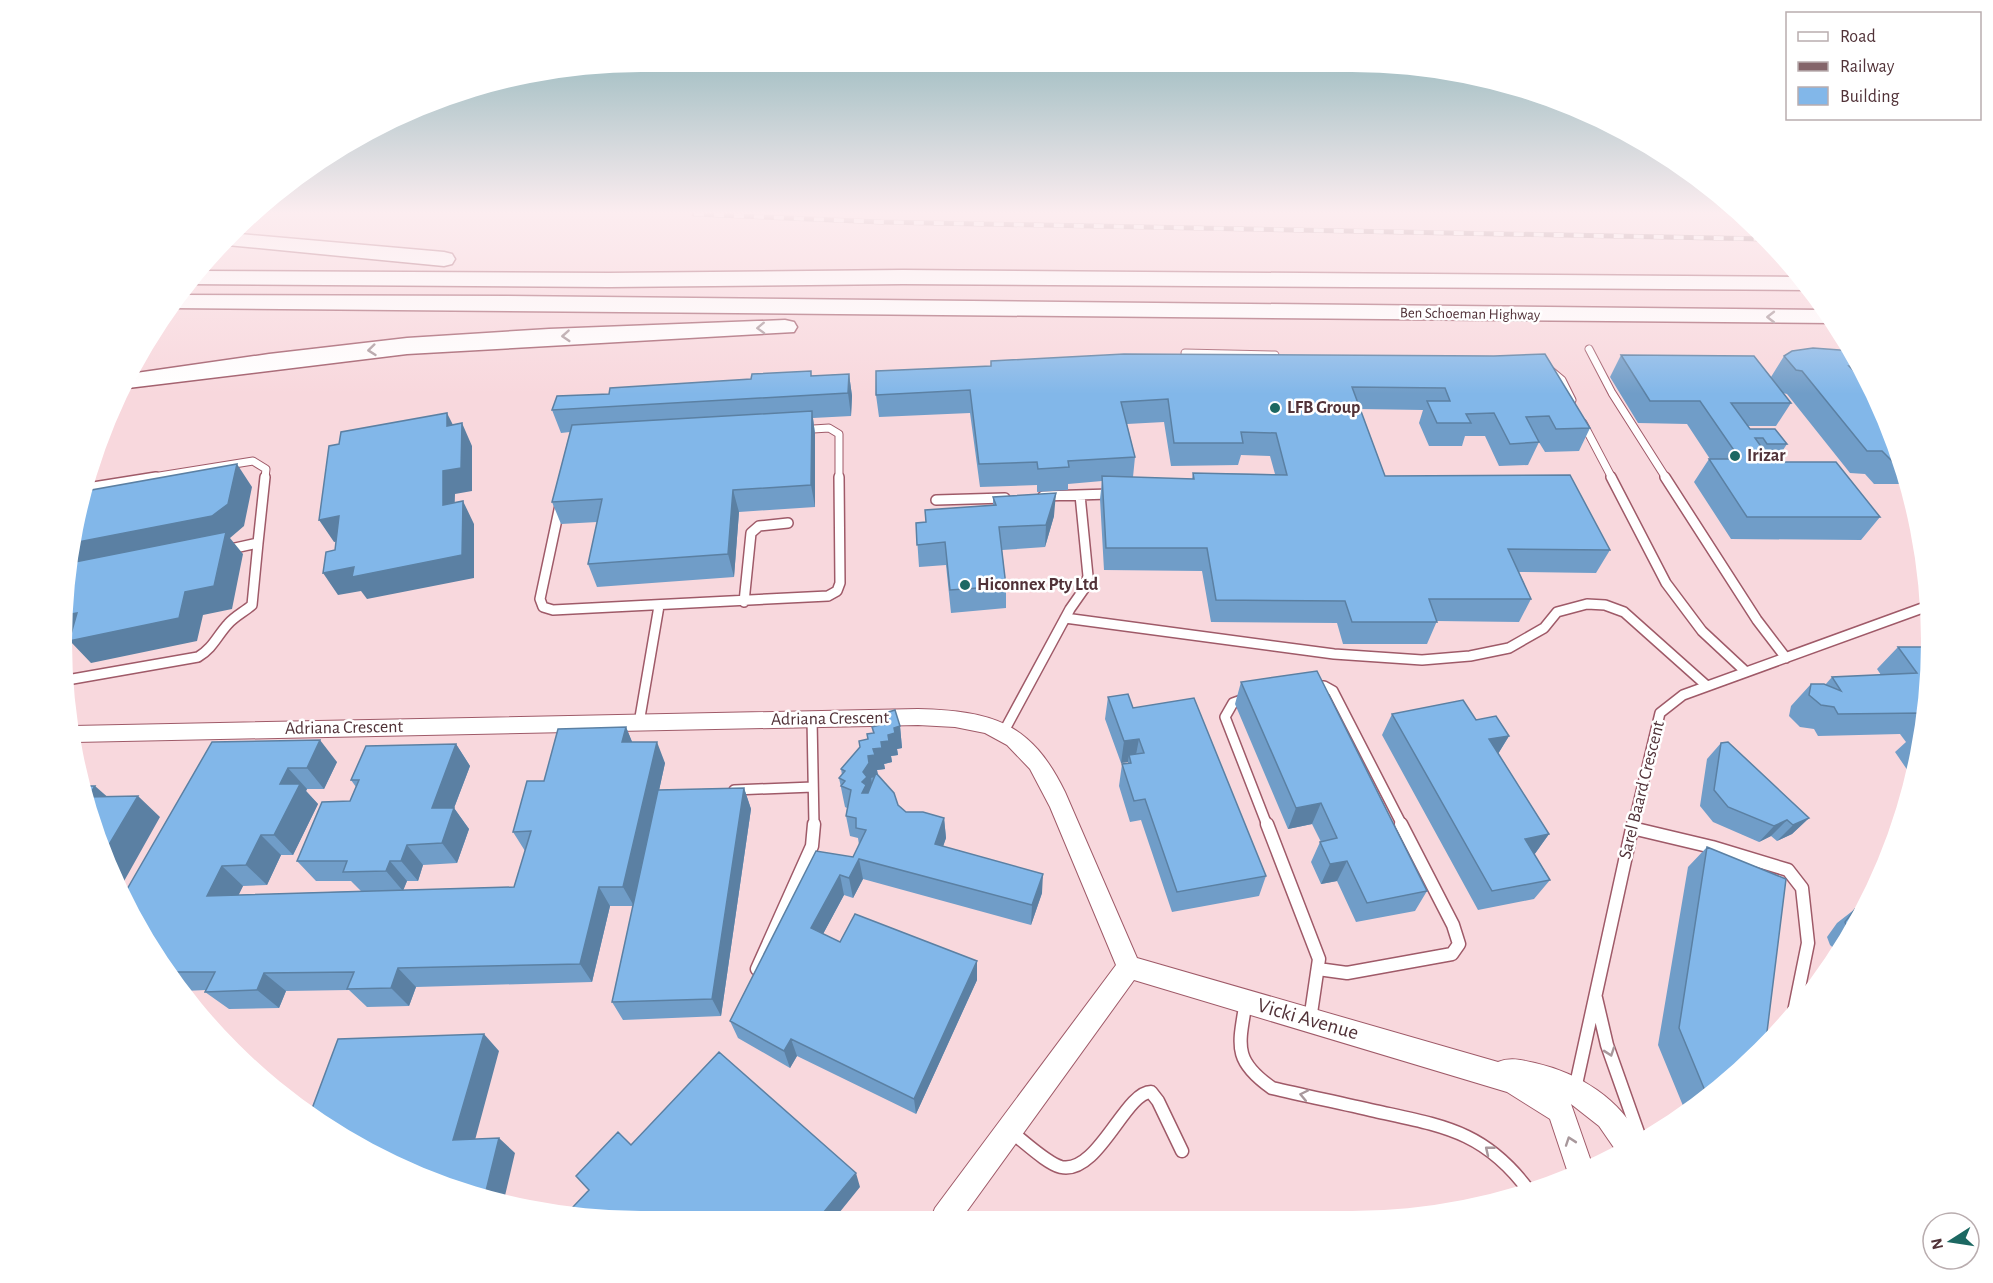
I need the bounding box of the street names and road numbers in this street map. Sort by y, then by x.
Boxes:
street label: Ben Schoeman Highway [1400,305,1541,323]
street label: Adriana Crescent [771,709,890,729]
street label: Adriana Crescent [285,718,404,738]
street label: Sarel Baard Crescent [1616,719,1668,861]
street label: Vicki Avenue [1255,995,1361,1043]

